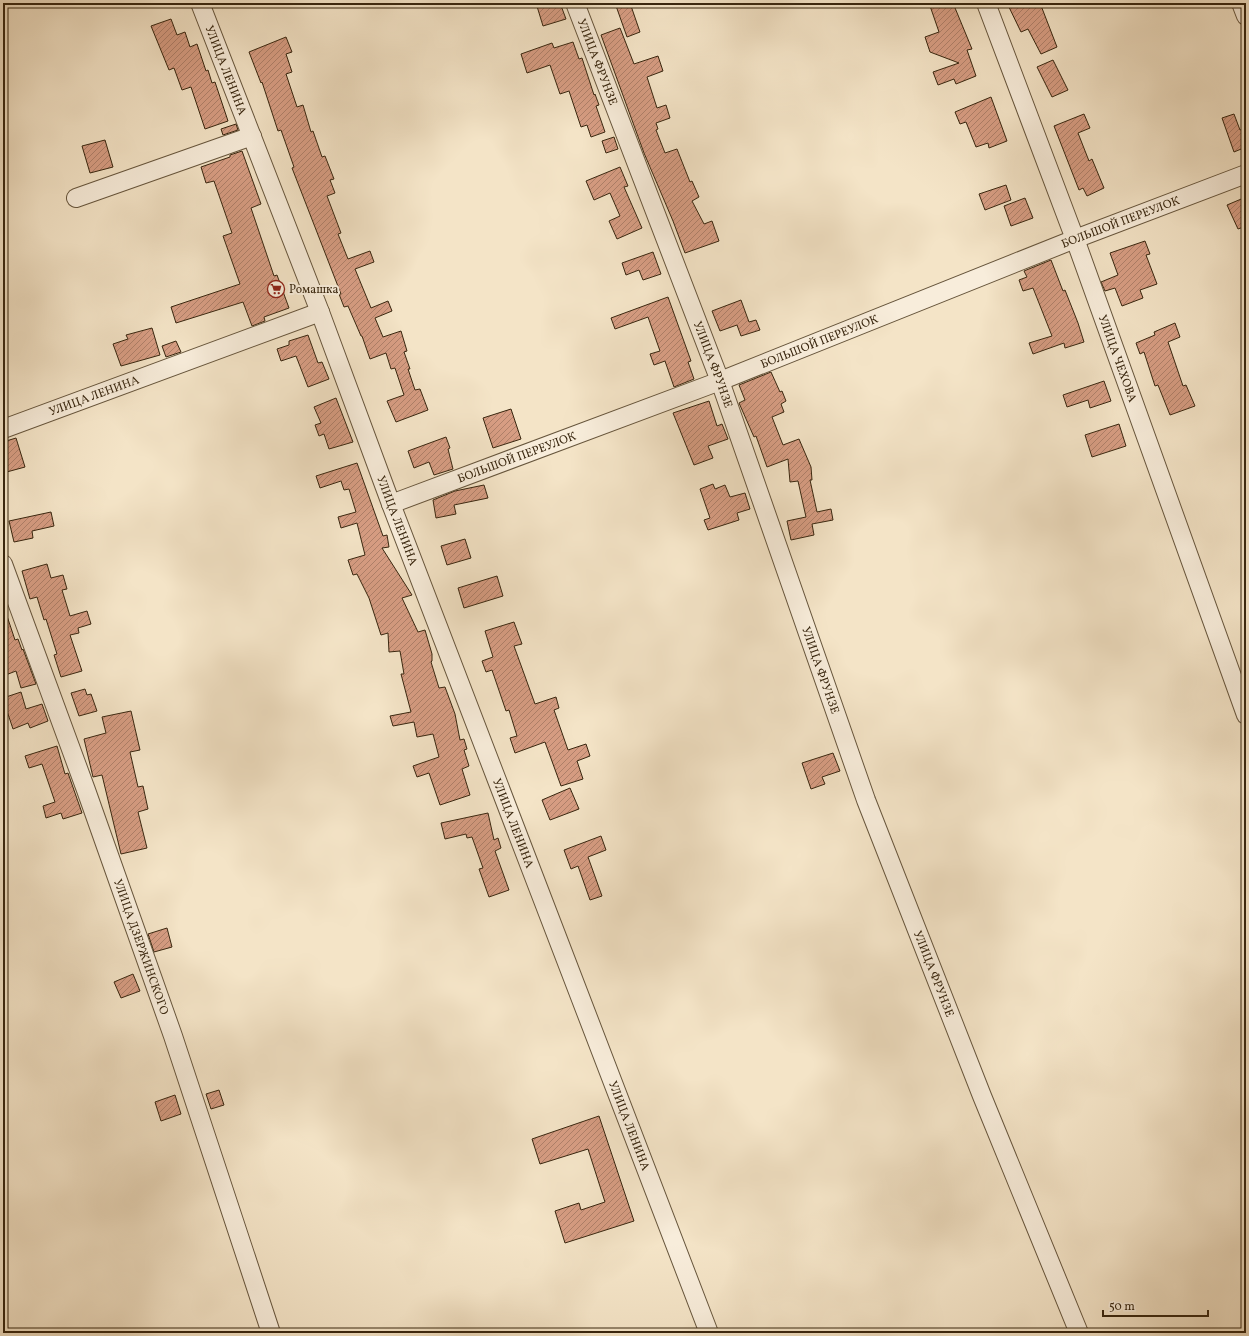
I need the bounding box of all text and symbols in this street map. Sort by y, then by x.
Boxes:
street label: УЛИЦА ФРУНЗЕ [573,17,620,108]
street label: УЛИЦА ЛЕНИНА [200,23,250,118]
street label: БОЛЬШОЙ ПЕРЕУЛОК [1059,193,1182,253]
supermarket icon: Ромашка [266,279,286,299]
place label: Ромашка [289,282,339,298]
street label: БОЛЬШОЙ ПЕРЕУЛОК [758,312,881,373]
street label: УЛИЦА ЧЕХОВА [1094,313,1140,405]
street label: УЛИЦА ФРУНЗЕ [689,319,736,410]
street label: УЛИЦА ЛЕНИНА [47,372,142,420]
street label: БОЛЬШОЙ ПЕРЕУЛОК [455,429,578,487]
street label: УЛИЦА ЛЕНИНА [372,474,421,569]
street label: УЛИЦА ФРУНЗЕ [797,625,842,716]
street label: УЛИЦА ЛЕНИНА [488,776,537,871]
street label: УЛИЦА ДЗЕРЖИНСКОГО [109,877,172,1017]
street label: УЛИЦА ФРУНЗЕ [909,928,957,1019]
street label: УЛИЦА ЛЕНИНА [604,1079,653,1174]
scale bar [1103,1292,1208,1318]
text: 50 m [1109,1299,1135,1315]

